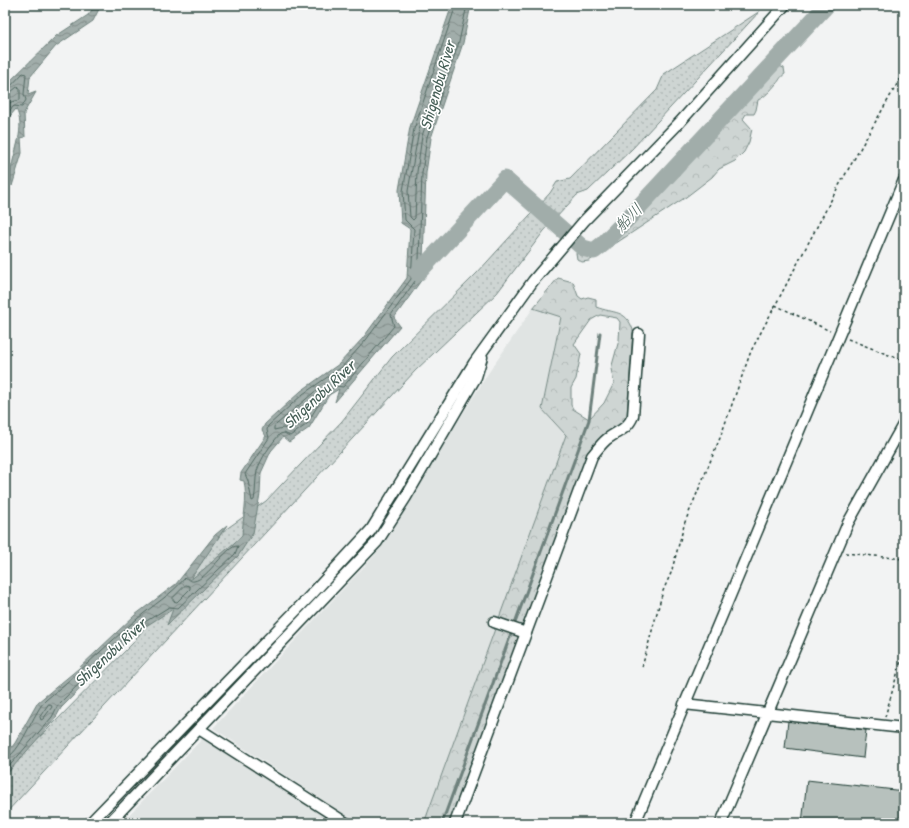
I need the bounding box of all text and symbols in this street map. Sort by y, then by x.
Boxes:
water label: Shigenobu River [414,36,461,132]
water label: 船川 [609,198,647,236]
water label: Shigenobu River [278,354,361,433]
water label: Shigenobu River [69,612,152,691]

